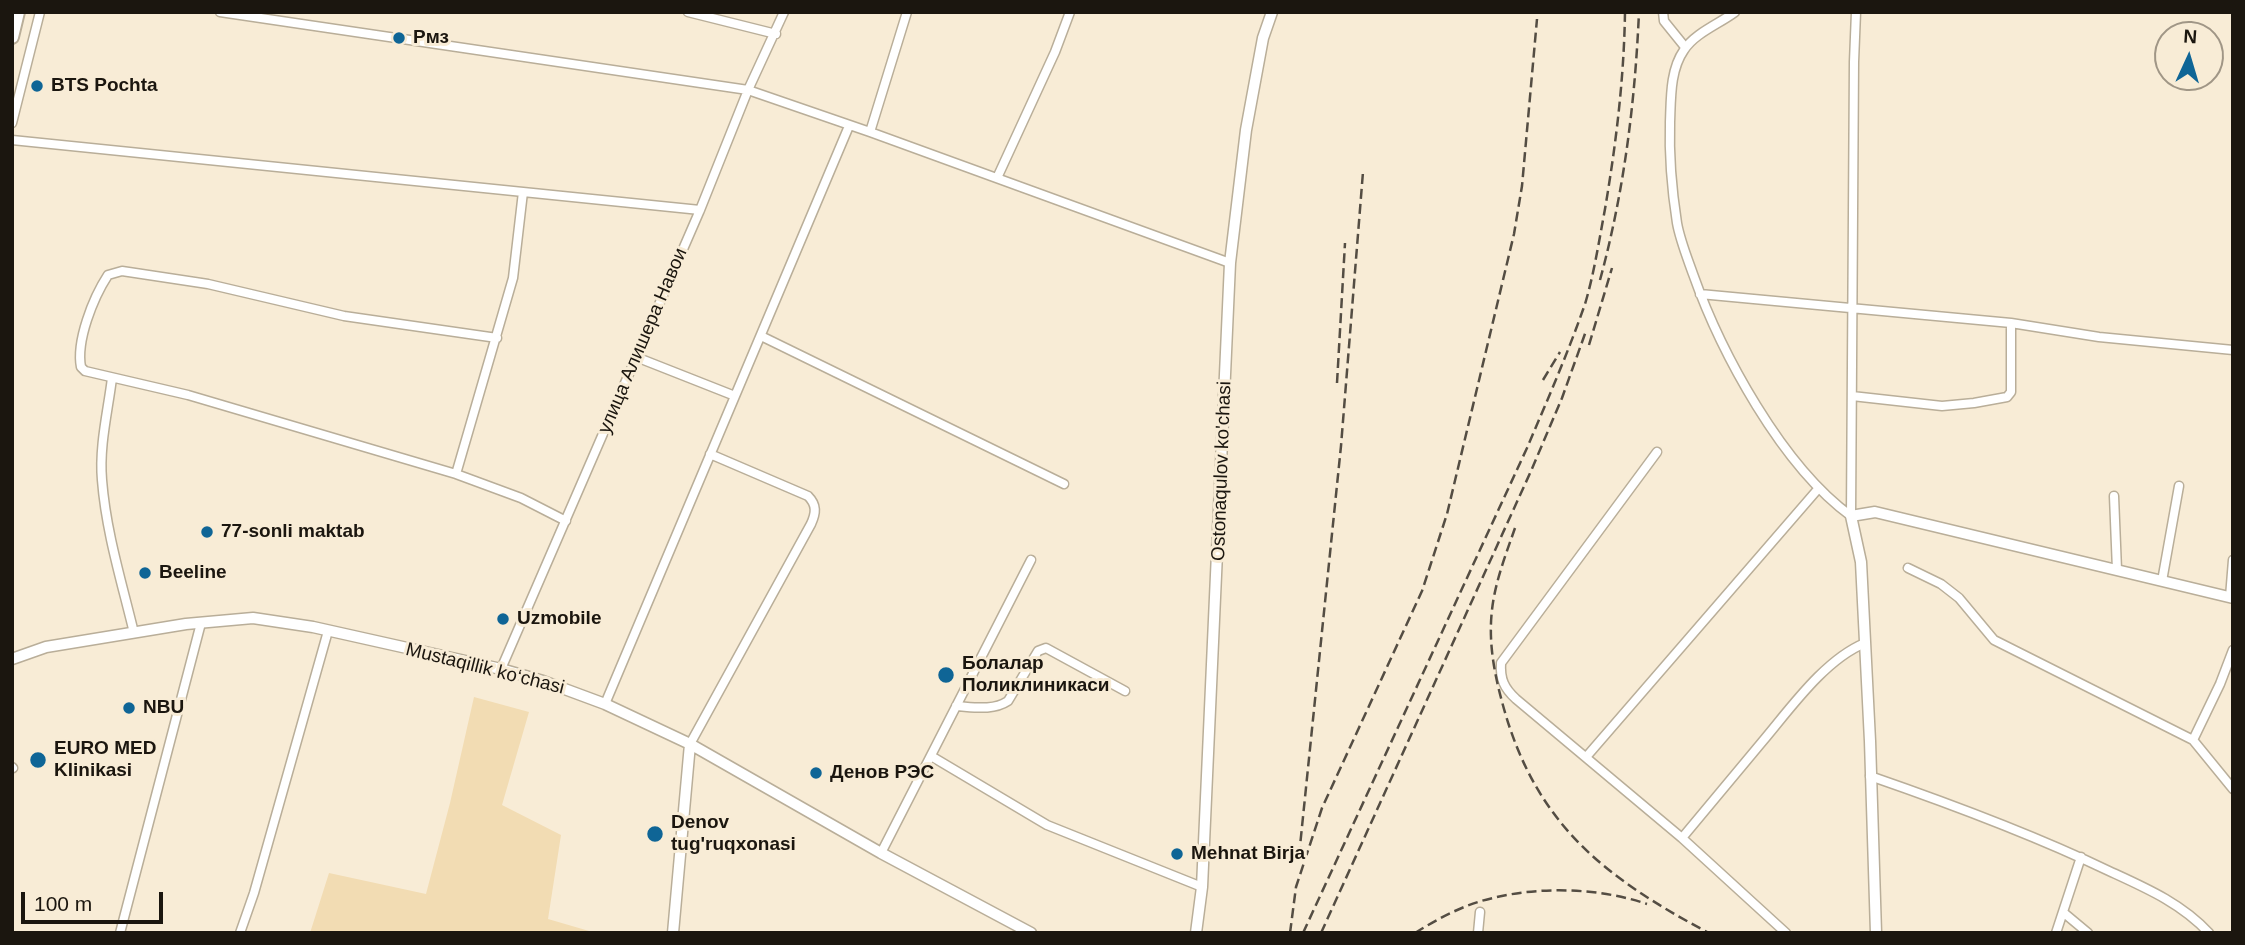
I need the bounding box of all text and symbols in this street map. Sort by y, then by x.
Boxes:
north arrow [2154,21,2224,91]
text: N [2183,26,2198,48]
place label: Рмз [413,27,449,49]
marker: Рмз [391,30,407,46]
place label: BTS Pochta [51,75,158,97]
marker: BTS Pochta [29,78,45,94]
street label: улица Алишера Навои [594,245,692,437]
street label: Ostonaqulov ko'chasi [1207,381,1237,561]
place label: 77-sonli maktab [221,521,365,543]
marker: 77-sonli maktab [199,524,215,540]
place label: Beeline [159,562,227,584]
marker: Beeline [137,565,153,581]
place label: Uzmobile [517,608,601,630]
marker: Uzmobile [495,611,511,627]
street label: Mustaqillik ko‘chasi [403,638,567,700]
place label: Болалар Поликлиникаси [962,653,1110,697]
marker: Болалар Поликлиникаси [936,665,956,685]
place label: NBU [143,697,184,719]
marker: NBU [121,700,137,716]
place label: EURO MED Klinikasi [54,738,156,782]
marker: EURO MED Klinikasi [28,750,48,770]
place label: Денов РЭС [830,762,934,784]
marker: Денов РЭС [808,765,824,781]
place label: Denov tug'ruqxonasi [671,812,796,856]
marker: Denov tug'ruqxonasi [645,824,665,844]
place label: Mehnat Birja [1191,843,1305,865]
marker: Mehnat Birja [1169,846,1185,862]
scale bar [24,878,166,922]
text: 100 m [34,892,92,915]

